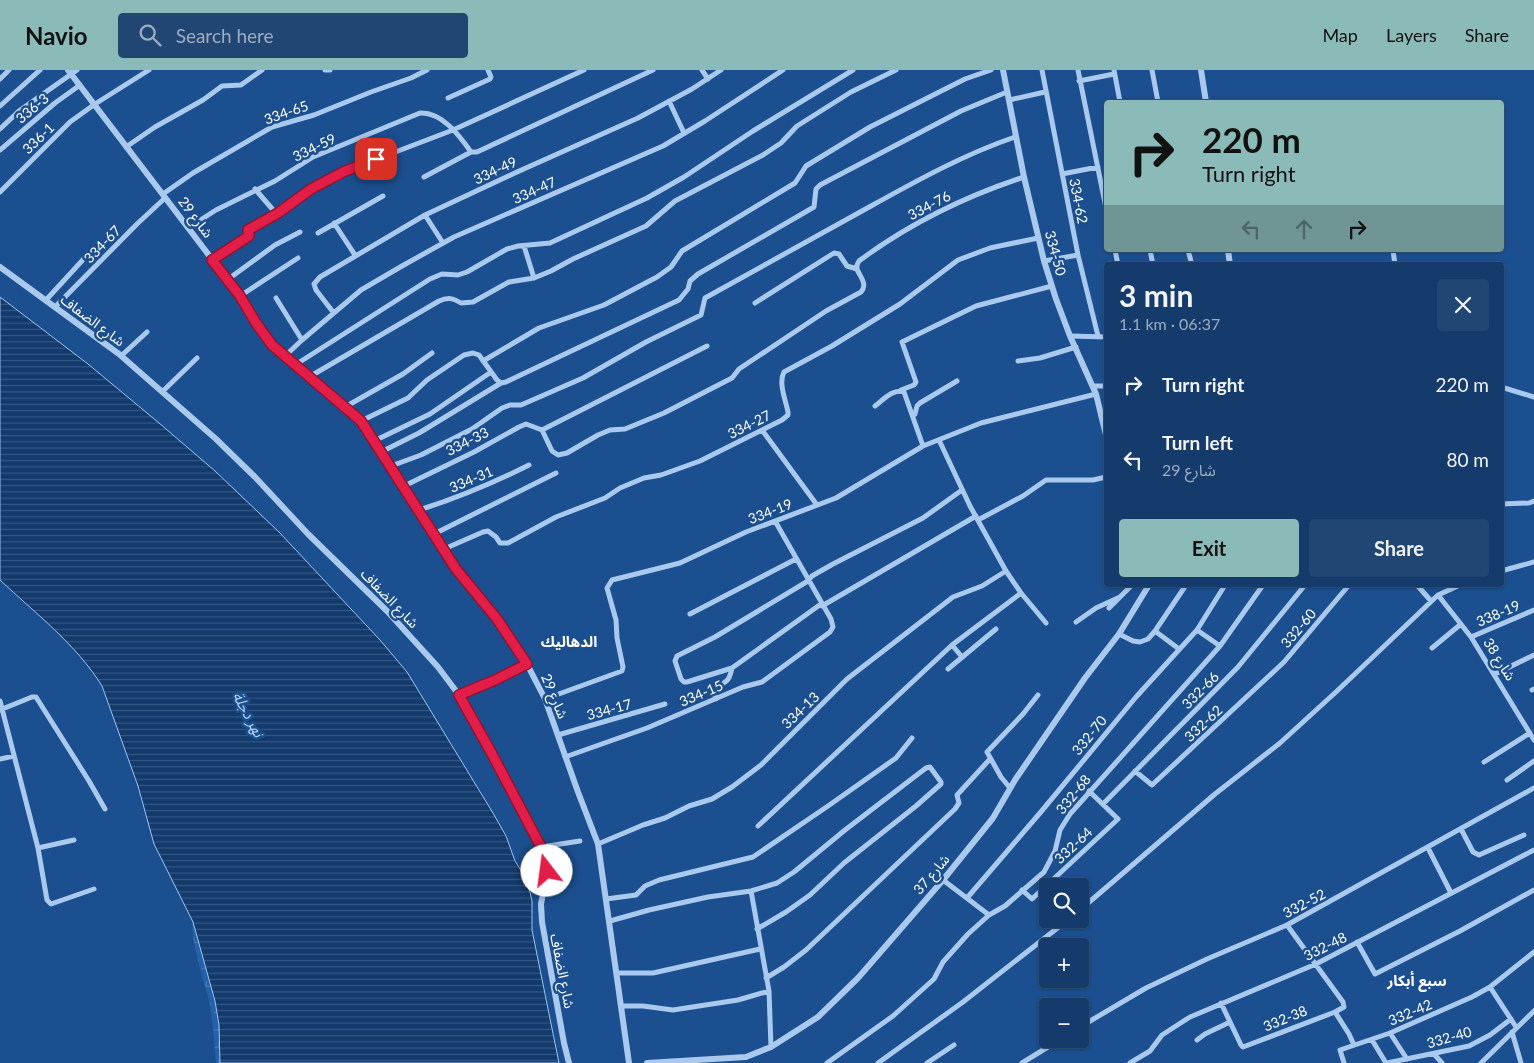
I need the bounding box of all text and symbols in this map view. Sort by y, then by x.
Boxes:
search box [118,13,468,58]
text: Navio [25,21,88,50]
icon: search [136,21,164,49]
text: Search here [176,24,274,47]
text: Map [1322,24,1358,46]
text: Layers [1386,24,1437,46]
text: Share [1465,24,1509,46]
street label: 336-3 [12,89,52,127]
street label: 334-65 [262,97,310,127]
text: 220 m [1202,118,1301,160]
street label: 336-1 [19,119,57,157]
icon: right [1119,120,1184,185]
street label: 334-59 [290,129,338,165]
pin [355,138,397,180]
icon: arrive [362,145,390,173]
street label: 334-49 [471,153,519,187]
text: Turn right [1202,160,1296,187]
street label: 334-47 [510,173,558,207]
street label: 334-62 [1066,177,1092,225]
street label: 334-76 [905,187,953,223]
street label: شارع 29 [173,193,217,243]
icon: left [1237,215,1265,243]
icon: ahead [1290,215,1318,243]
icon: right [1343,215,1371,243]
street label: 334-67 [80,222,124,266]
street label: 334-50 [1042,229,1070,277]
text: 3 min [1119,277,1193,313]
button: close [1437,279,1489,331]
street label: شارع الضفاف [56,290,128,352]
text: 1.1 km · 06:37 [1119,314,1220,333]
icon: right [1119,371,1147,399]
text: Turn right [1162,373,1244,396]
text: 220 m [1435,373,1489,396]
street label: 334-27 [725,406,773,442]
street label: 334-33 [443,423,491,459]
text: Turn left [1162,431,1233,454]
icon: left [1119,446,1147,474]
text: 80 m [1446,448,1489,471]
text: شارع 29 [1162,460,1216,479]
street label: 334-31 [447,462,495,496]
street label: 334-19 [746,495,794,527]
button: Exit [1119,519,1299,577]
button: Share [1309,519,1489,577]
street label: شارع الضفاف [355,565,422,633]
street label: 338-19 [1474,596,1522,630]
street label: 332-60 [1277,605,1319,651]
district label: الدهاليك [541,632,597,650]
street label: شارع 38 [1478,635,1520,685]
street label: 332-66 [1178,668,1222,712]
street label: شارع 29 [535,671,572,722]
street label: 334-15 [677,676,725,710]
water label: نهر دجلة [229,688,269,742]
street label: 334-13 [778,688,822,732]
street label: 334-17 [585,695,633,723]
street label: 332-62 [1180,701,1226,745]
street label: 332-70 [1068,712,1110,758]
street label: 332-68 [1052,771,1094,817]
street label: 332-64 [1050,823,1096,867]
position arrow [520,844,572,896]
street label: شارع 37 [909,850,955,899]
map controls [1039,878,1089,1048]
button: search [1039,878,1089,928]
street label: 332-52 [1280,885,1328,921]
street label: 332-48 [1301,928,1349,964]
street label: شارع الضفاف [544,932,579,1010]
button: + [1039,938,1089,988]
district label: سبع أبكار [1386,971,1447,992]
street label: 332-42 [1386,995,1434,1029]
button: − [1039,998,1089,1048]
street label: 332-38 [1261,1002,1309,1034]
street label: 332-40 [1425,1023,1473,1051]

